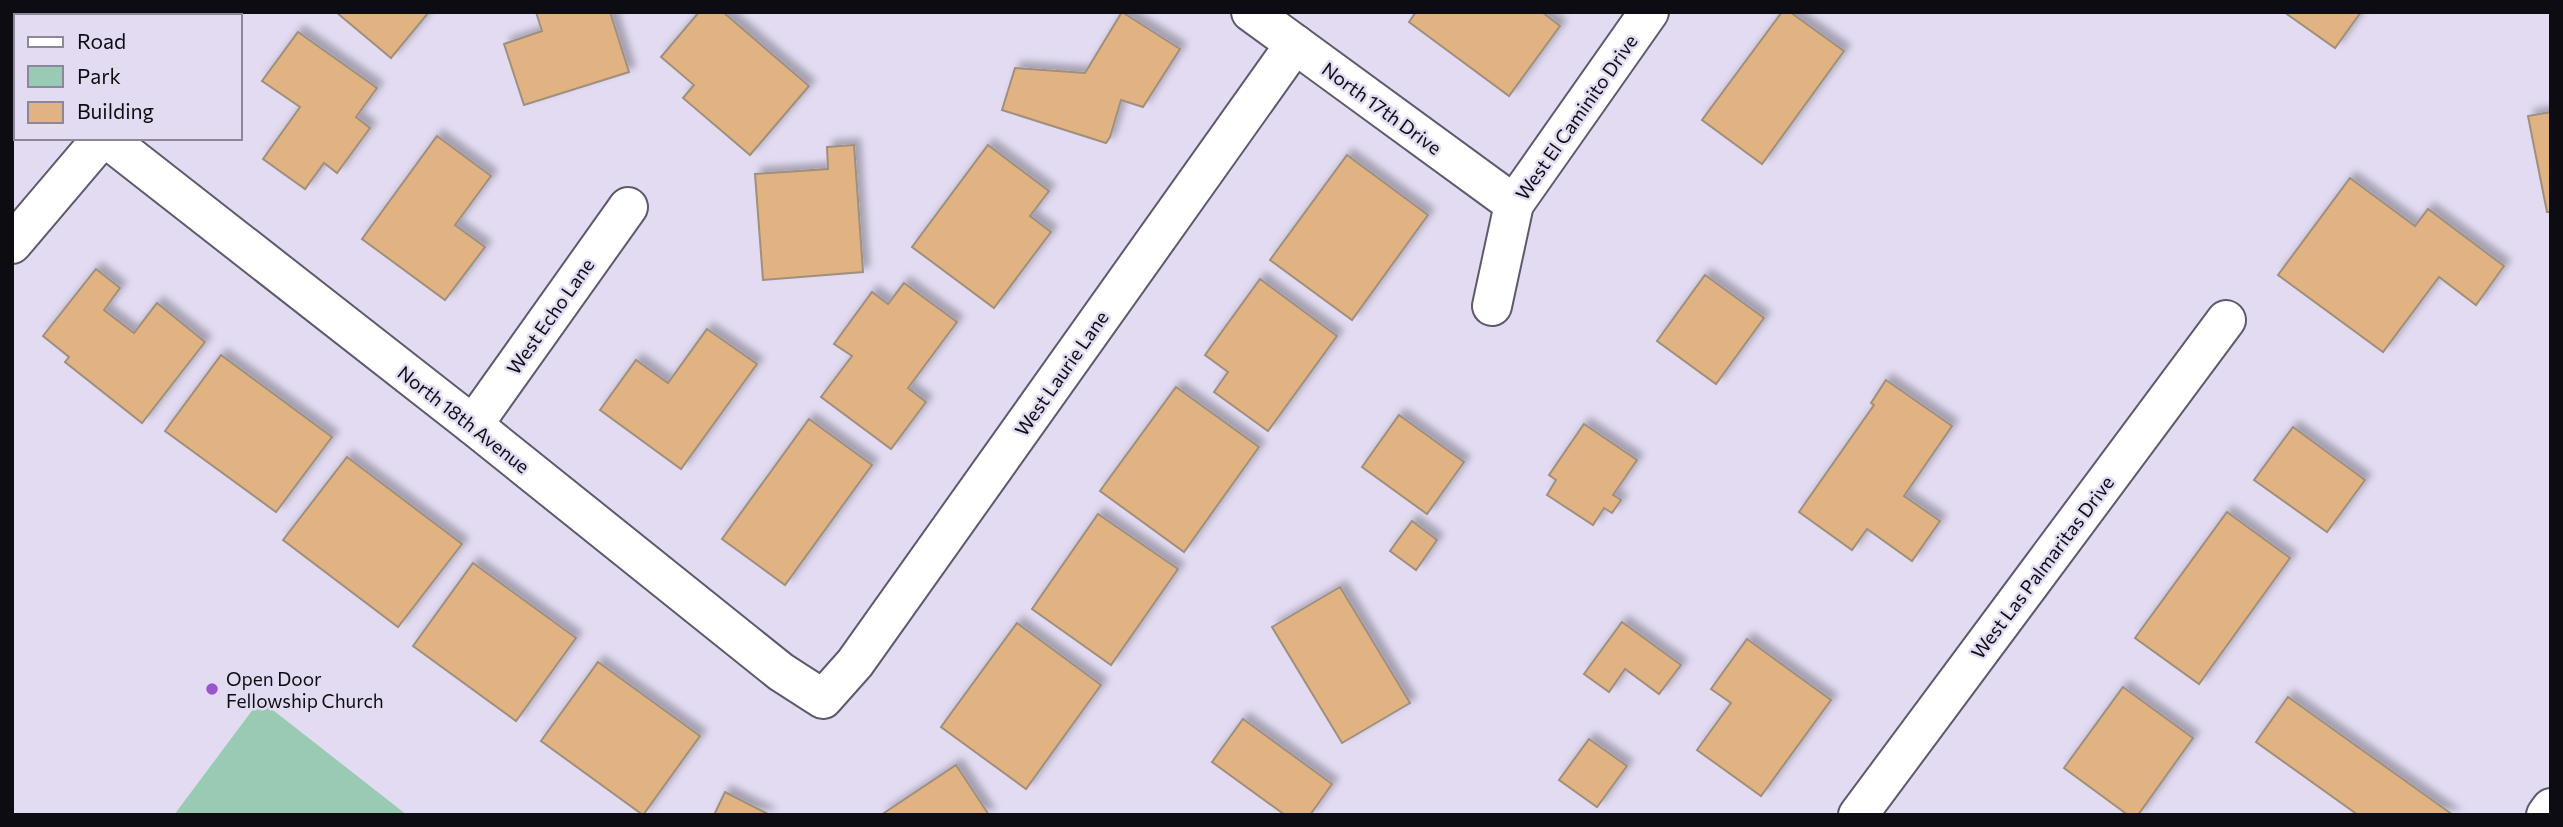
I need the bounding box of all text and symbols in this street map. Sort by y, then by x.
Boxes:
legend [14,14,242,140]
text: Road [77,28,126,53]
street label: West El Caminito Drive [1510,30,1642,204]
street label: North 17th Drive [1318,57,1446,159]
text: Park [77,63,121,88]
text: Building [77,98,154,123]
street label: West Echo Lane [501,254,599,378]
street label: West Laurie Lane [1009,306,1113,440]
street label: North 18th Avenue [394,360,534,478]
street label: West Las Palmaritas Drive [1966,471,2118,663]
place label: Open Door Fellowship Church [226,667,384,712]
marker: Open Door Fellowship Church [204,681,220,697]

